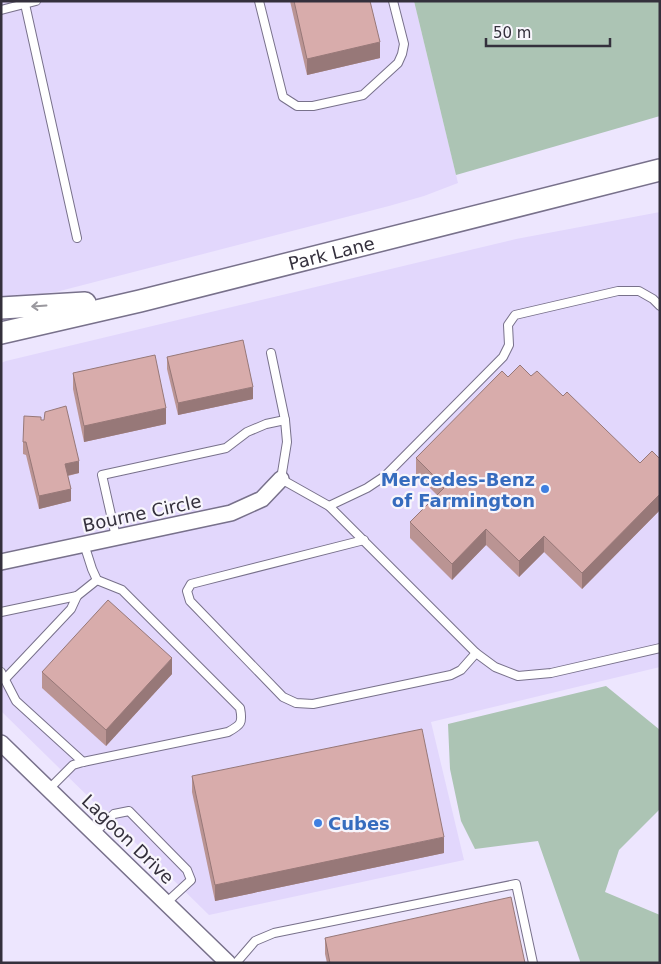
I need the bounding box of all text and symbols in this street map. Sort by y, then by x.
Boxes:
scale bar [486,15,610,47]
text: 50 m [493,24,531,42]
street label: Park Lane [286,232,377,274]
one-way arrow [31,301,47,311]
place label: Mercedes-Benz of Farmington [381,469,535,511]
marker: Mercedes-Benz of Farmington [539,483,551,495]
street label: Bourne Circle [81,490,203,536]
street label: Lagoon Drive [78,790,178,888]
place label: Cubes [328,813,390,834]
marker: Cubes [312,817,324,829]

